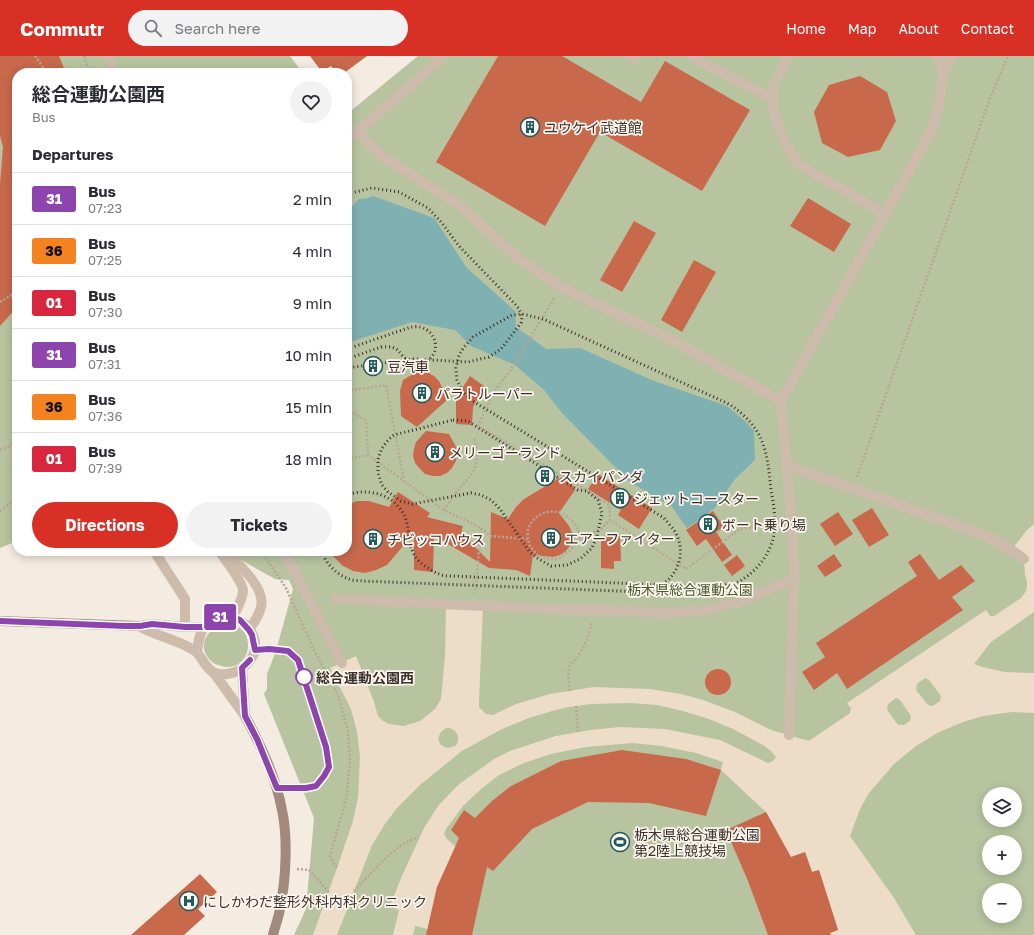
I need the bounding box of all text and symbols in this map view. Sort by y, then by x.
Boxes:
search box [128,10,408,46]
text: Commutr [20,17,104,40]
icon: search [142,17,164,39]
text: Search here [174,19,260,37]
text: Home [786,20,826,37]
text: Map [848,20,876,37]
text: About [898,20,939,37]
text: Contact [961,20,1014,37]
button: heart [290,81,332,123]
text: 総合運動公園西 [32,82,165,105]
text: Bus [32,109,55,125]
building icon: ユウケイ武道館 [519,116,541,138]
place label: ユウケイ武道館 [544,119,642,136]
text: Departures [32,145,113,163]
text: Bus [88,182,116,200]
text: 31 [46,190,62,207]
text: 2 min [293,190,332,208]
text: 07:23 [88,200,122,216]
text: Bus [88,234,116,252]
text: 36 [45,242,63,259]
text: 4 min [293,242,332,260]
text: 07:25 [88,252,122,268]
text: Bus [88,286,116,304]
text: 01 [46,294,62,311]
text: 9 min [293,294,332,312]
text: 07:30 [88,304,123,320]
text: Bus [88,338,116,356]
text: 31 [46,346,62,363]
text: 10 min [285,346,332,364]
building icon: 豆汽車 [362,355,384,377]
text: 07:31 [88,356,121,372]
place label: 豆汽車 [387,358,429,375]
building icon: パラトルーパー [411,382,433,404]
place label: パラトルーパー [436,385,534,402]
text: Bus [88,390,116,408]
text: 36 [45,398,63,415]
text: 15 min [286,398,332,416]
text: 07:36 [88,408,122,424]
building icon: メリーゴーランド [424,441,446,463]
text: Bus [88,442,116,460]
place label: メリーゴーランド [449,444,561,461]
text: 01 [46,450,62,467]
text: 18 min [285,450,332,468]
text: 07:39 [88,460,122,476]
building icon: スカイパンダ [534,465,556,487]
place label: スカイパンダ [559,468,643,485]
building icon: ジェットコースター [609,487,631,509]
place label: ジェットコースター [634,490,759,507]
button: Directions [32,502,178,548]
button: Tickets [186,502,332,548]
building icon: ボート乗り場 [697,513,719,535]
place label: ボート乗り場 [722,516,806,533]
building icon: エアーファイター [540,527,562,549]
building icon: チビッコハウス [362,528,384,550]
place label: エアーファイター [565,530,675,547]
place label: チビッコハウス [387,531,485,548]
park label: 栃木県総合運動公園 [627,581,753,598]
line badge: 31 [202,604,238,630]
text: 31 [212,608,228,625]
marker: 総合運動公園西 [295,668,313,686]
place label: 総合運動公園西 [316,669,414,686]
map controls [982,787,1022,923]
button: layers [982,787,1022,827]
place label: 栃木県総合運動公園 第2陸上競技場 [634,826,760,859]
sports icon: 栃木県総合運動公園 第2陸上競技場 [609,831,631,853]
button: + [982,835,1022,875]
button: − [982,883,1022,923]
hospital icon: にしかわだ整形外科内科クリニック [178,890,200,912]
place label: にしかわだ整形外科内科クリニック [203,893,427,910]

